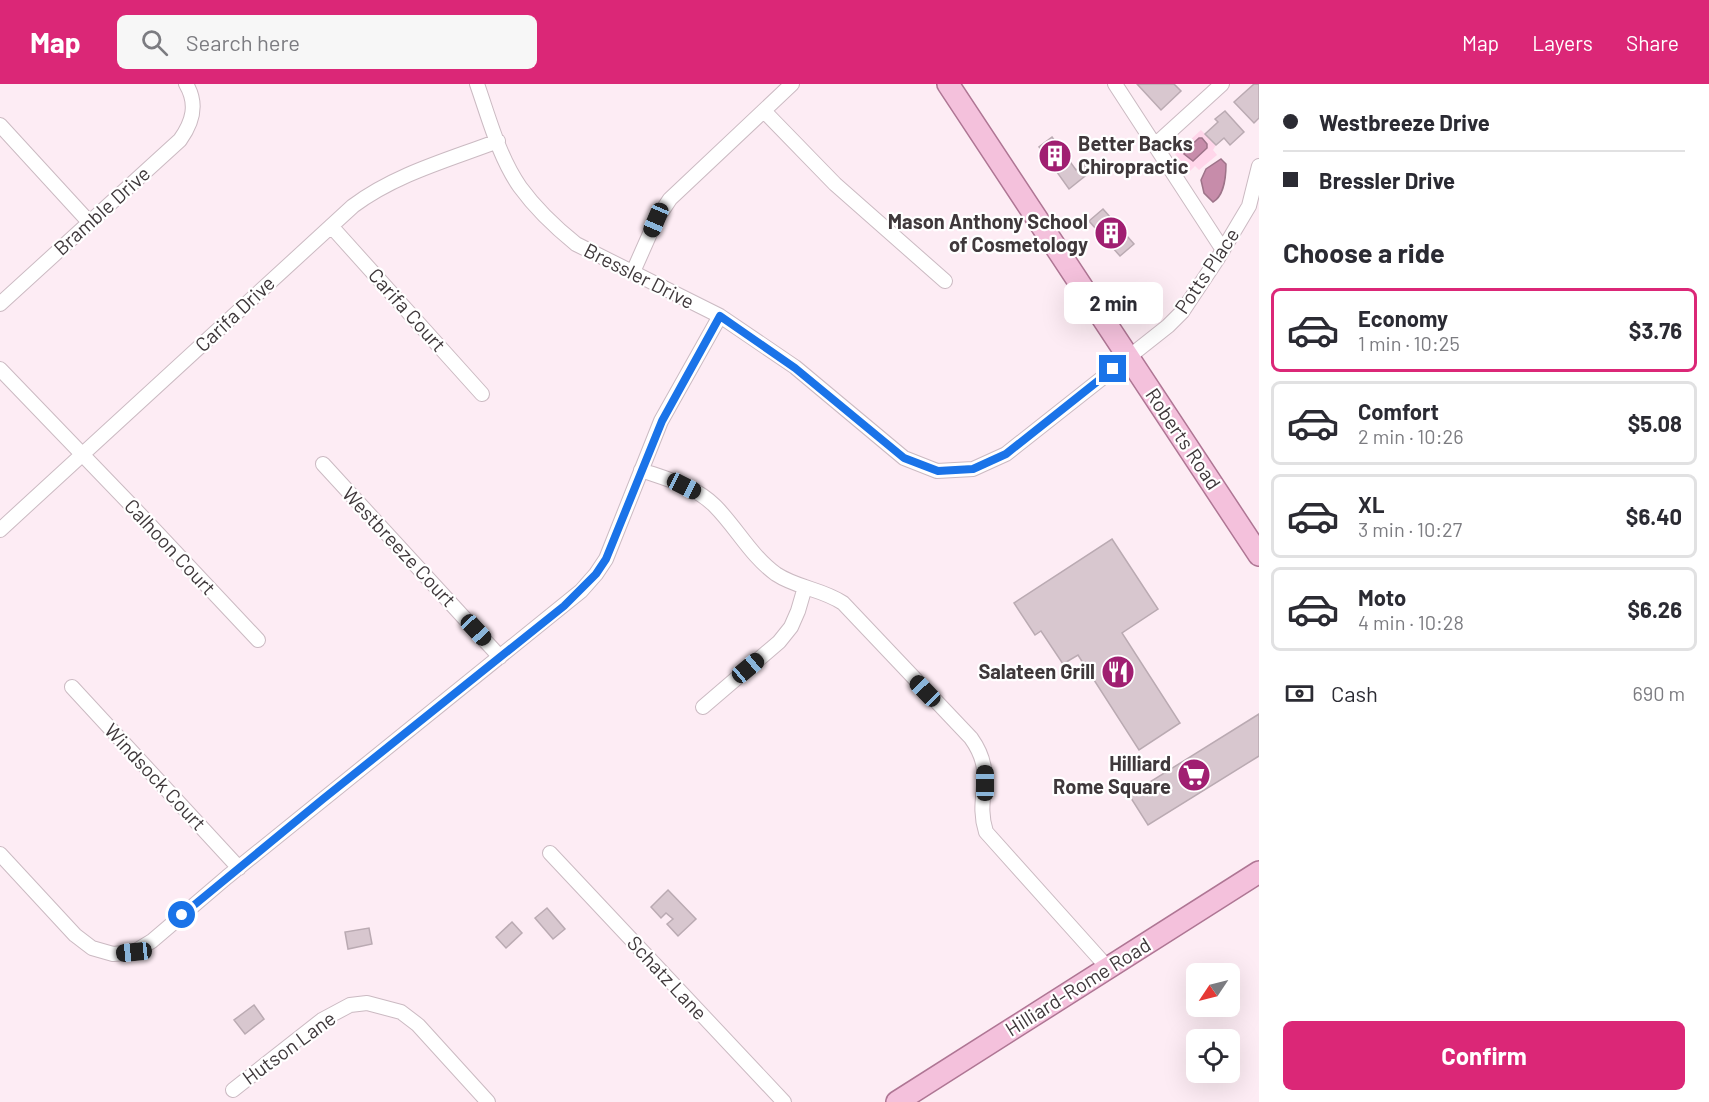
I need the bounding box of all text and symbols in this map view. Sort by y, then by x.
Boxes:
search box [117,15,537,69]
text: Map [30,25,81,59]
icon: search [138,26,171,59]
text: Search here [186,29,300,55]
text: Map [1462,30,1499,55]
text: Layers [1532,30,1593,55]
text: Share [1626,30,1679,55]
text: Westbreeze Drive [1319,109,1490,135]
place label: Better Backs Chiropractic [1078,131,1193,178]
building icon: Better Backs Chiropractic [1037,138,1073,174]
street label: Bramble Drive [48,161,154,260]
text: Bressler Drive [1319,167,1455,193]
car [641,200,671,240]
place label: Mason Anthony School of Cosmetology [888,209,1088,256]
building icon: Mason Anthony School of Cosmetology [1093,215,1129,251]
street label: Potts Place [1169,223,1244,318]
text: Choose a ride [1283,236,1445,268]
street label: Bressler Drive [580,237,698,313]
street label: Carifa Court [364,263,452,356]
street label: Carifa Drive [190,270,279,356]
callout: 2 min [1064,282,1162,324]
text: 2 min [1090,291,1137,315]
icon: car [1286,303,1340,357]
text: Economy [1358,305,1448,331]
text: $3.76 [1629,317,1682,343]
text: 1 min · 10:25 [1358,331,1460,355]
route end [1099,355,1126,382]
street label: Roberts Road [1141,383,1227,494]
icon: car [1286,396,1340,450]
text: Comfort [1358,398,1439,424]
text: $5.08 [1628,410,1682,436]
text: 2 min · 10:26 [1358,424,1463,448]
car [664,470,704,502]
street label: Westbreeze Court [338,481,462,611]
icon: car [1286,489,1340,543]
text: XL [1358,491,1384,517]
street label: Calhoon Court [120,493,221,599]
text: $6.40 [1626,503,1682,529]
text: 3 min · 10:27 [1358,517,1462,541]
icon: car [1286,582,1340,636]
text: Moto [1358,584,1406,610]
text: $6.26 [1628,596,1682,622]
text: 4 min · 10:28 [1358,610,1464,634]
car [457,611,495,649]
car [728,650,768,686]
restaurant icon: Salateen Grill [1100,654,1136,690]
place label: Salateen Grill [978,659,1095,683]
car [906,672,944,710]
icon: cash [1283,677,1316,710]
text: Cash [1331,680,1378,706]
text: 690 m [1632,681,1685,705]
street label: Windsock Court [100,718,211,835]
place label: Hilliard Rome Square [1053,751,1171,798]
supermarket icon: Hilliard Rome Square [1176,757,1212,793]
car [976,765,994,801]
route start [168,901,195,928]
street label: Schatz Lane [623,930,713,1024]
street label: Hilliard-Rome Road [1000,932,1155,1041]
car [115,941,153,963]
north arrow [1186,963,1240,1017]
map controls [1186,963,1240,1083]
street label: Hutson Lane [237,1005,340,1089]
button: Confirm [1283,1021,1685,1090]
button: locate [1186,1029,1240,1083]

